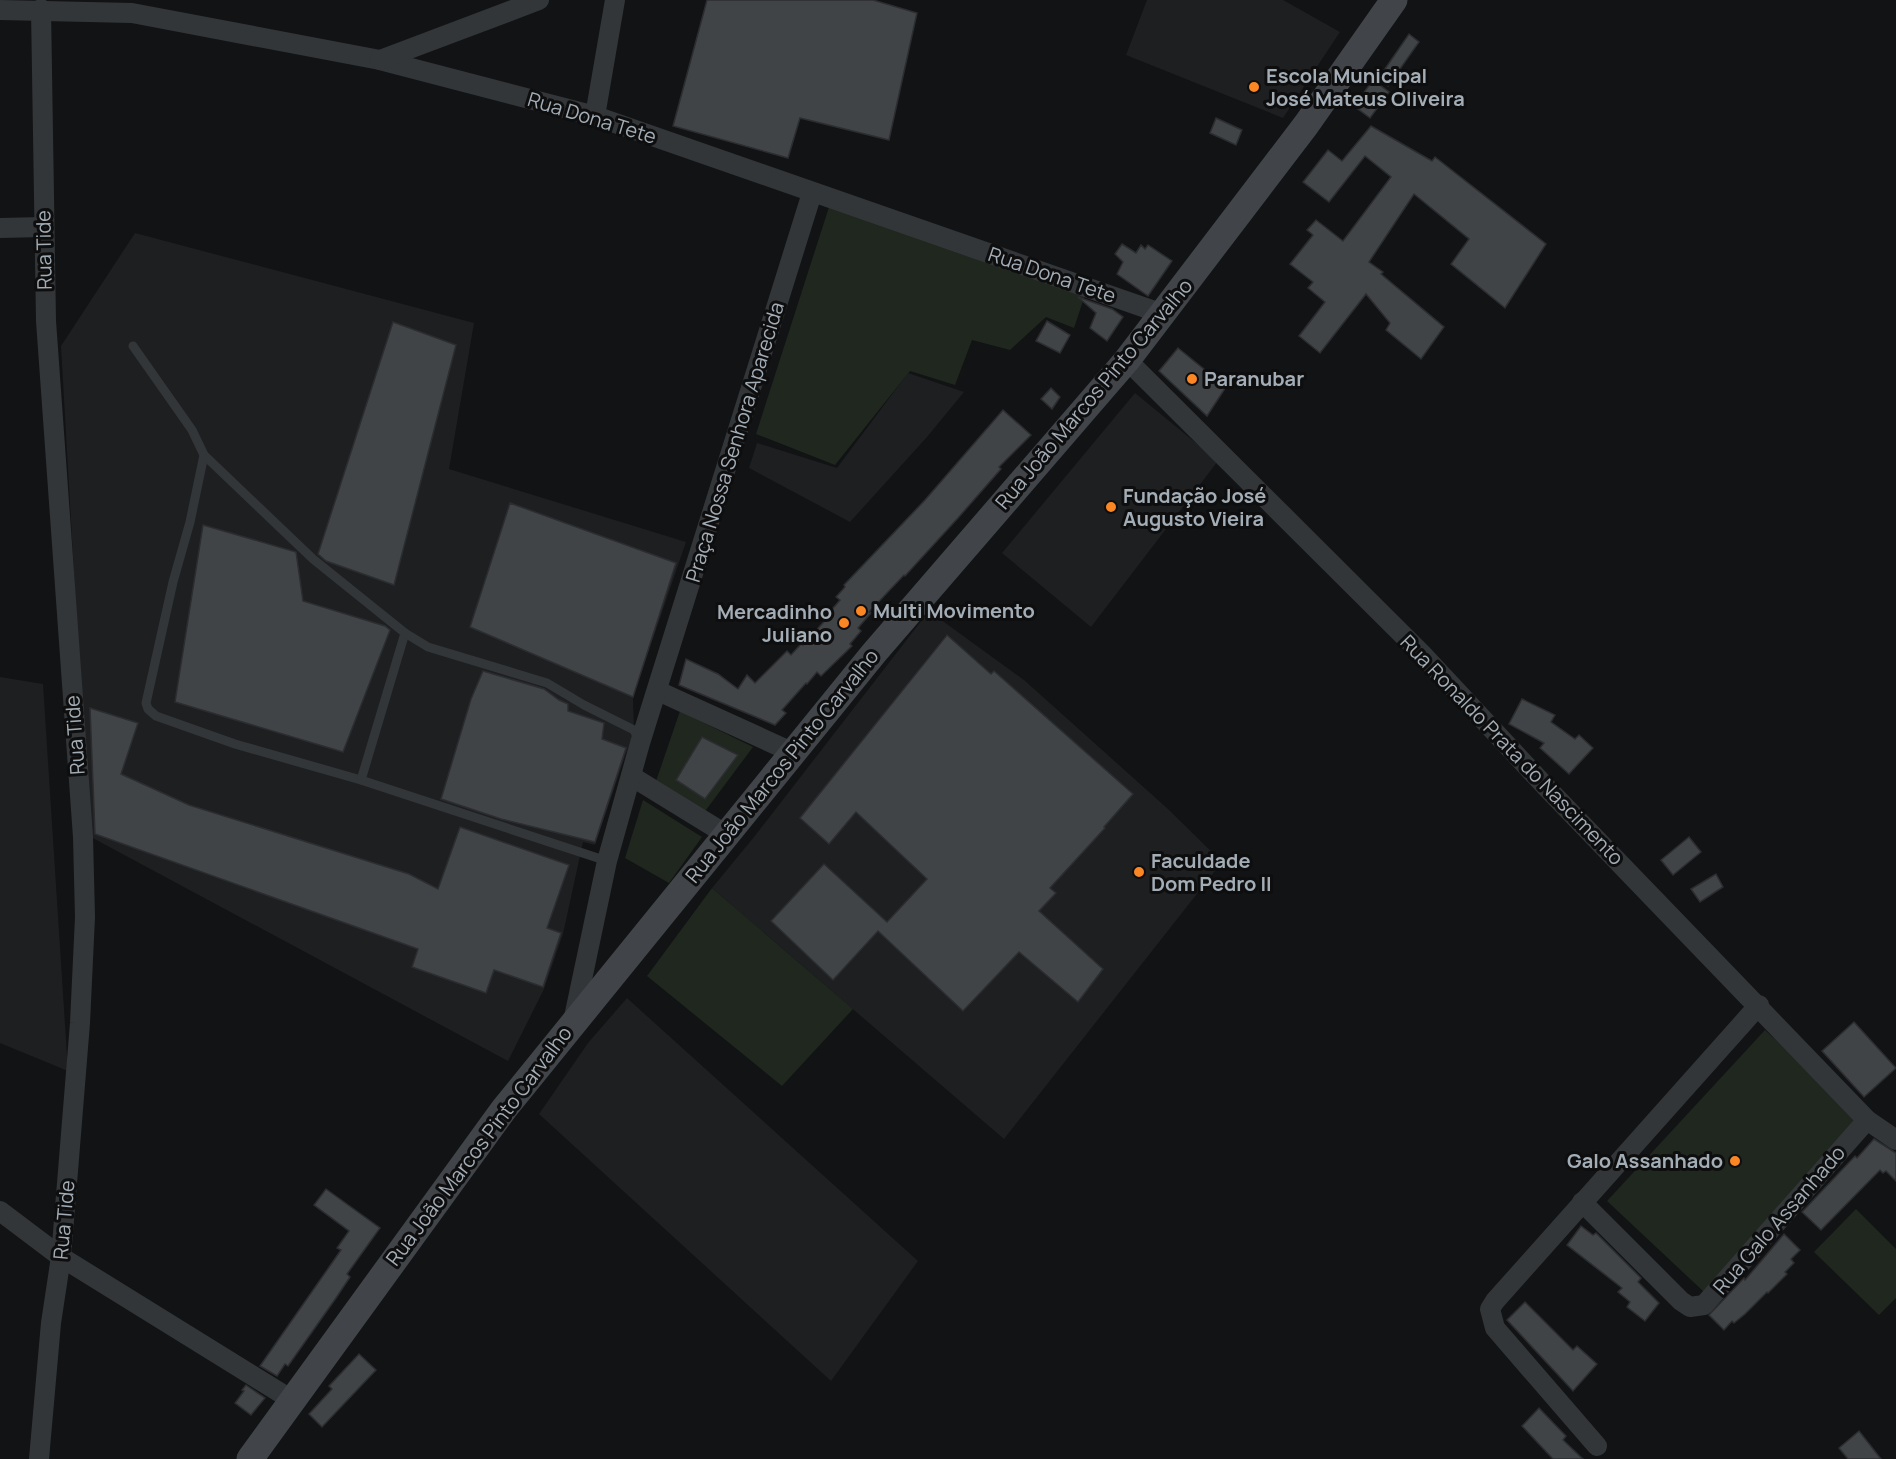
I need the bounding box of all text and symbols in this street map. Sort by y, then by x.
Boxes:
place label: Escola Municipal José Mateus Oliveira [1266,62,1465,112]
marker: Escola Municipal José Mateus Oliveira [1247,80,1261,94]
street label: Rua Dona Tete [525,85,660,150]
street label: Rua Tide [29,210,58,290]
street label: Rua Dona Tete [985,240,1120,309]
street label: Rua João Marcos Pinto Carvalho [989,273,1198,515]
street label: Praça Nossa Senhora Aparecida [679,298,790,585]
place label: Paranubar [1204,365,1304,392]
marker: Paranubar [1185,372,1199,386]
place label: Fundação José Augusto Vieira [1123,482,1266,532]
marker: Fundação José Augusto Vieira [1104,500,1118,514]
place label: Multi Movimento [873,597,1035,624]
place label: Mercadinho Juliano [717,598,832,648]
marker: Multi Movimento [854,604,868,618]
marker: Mercadinho Juliano [837,616,851,630]
street label: Rua Ronaldo Prata do Nascimento [1395,629,1630,871]
street label: Rua João Marcos Pinto Carvalho [679,643,885,888]
street label: Rua Tide [58,694,91,776]
place label: Faculdade Dom Pedro II [1151,847,1272,897]
marker: Faculdade Dom Pedro II [1132,865,1146,879]
street label: Rua João Marcos Pinto Carvalho [380,1020,578,1271]
street label: Rua Galo Assanhado [1707,1140,1851,1300]
place label: Galo Assanhado [1567,1147,1723,1174]
marker: Galo Assanhado [1728,1154,1742,1168]
street label: Rua Tide [47,1179,80,1261]

